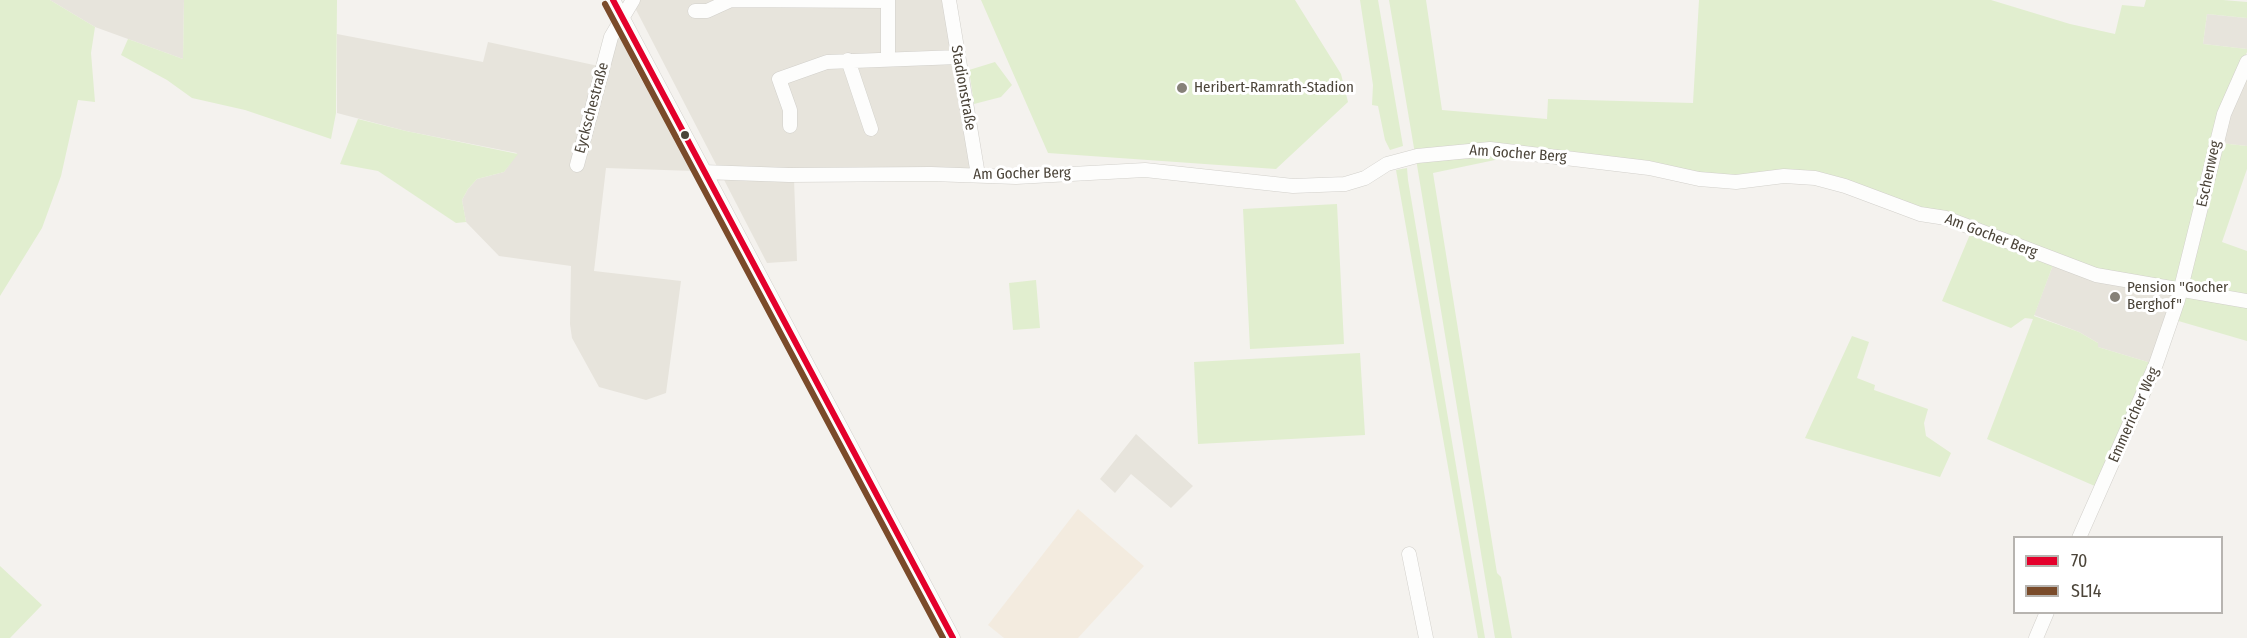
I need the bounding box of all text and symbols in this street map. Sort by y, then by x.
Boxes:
street label: Stadionstraße [947,44,979,132]
street label: Eyckschestraße [571,60,613,156]
place label: Heribert-Ramrath-Stadion [1194,79,1354,97]
marker: Heribert-Ramrath-Stadion [1175,81,1189,95]
unlabelled marker [679,129,691,141]
street label: Eschenweg [2193,139,2225,209]
street label: Am Gocher Berg [1469,142,1567,166]
street label: Am Gocher Berg [973,164,1071,184]
street label: Am Gocher Berg [1942,210,2040,262]
place label: Pension "Gocher Berghof" [2127,279,2228,314]
marker: Pension "Gocher Berghof" [2108,290,2122,304]
street label: Emmericher Weg [2105,365,2163,465]
legend [2013,536,2223,614]
text: 70 [2071,550,2087,572]
text: SL14 [2071,580,2101,602]

